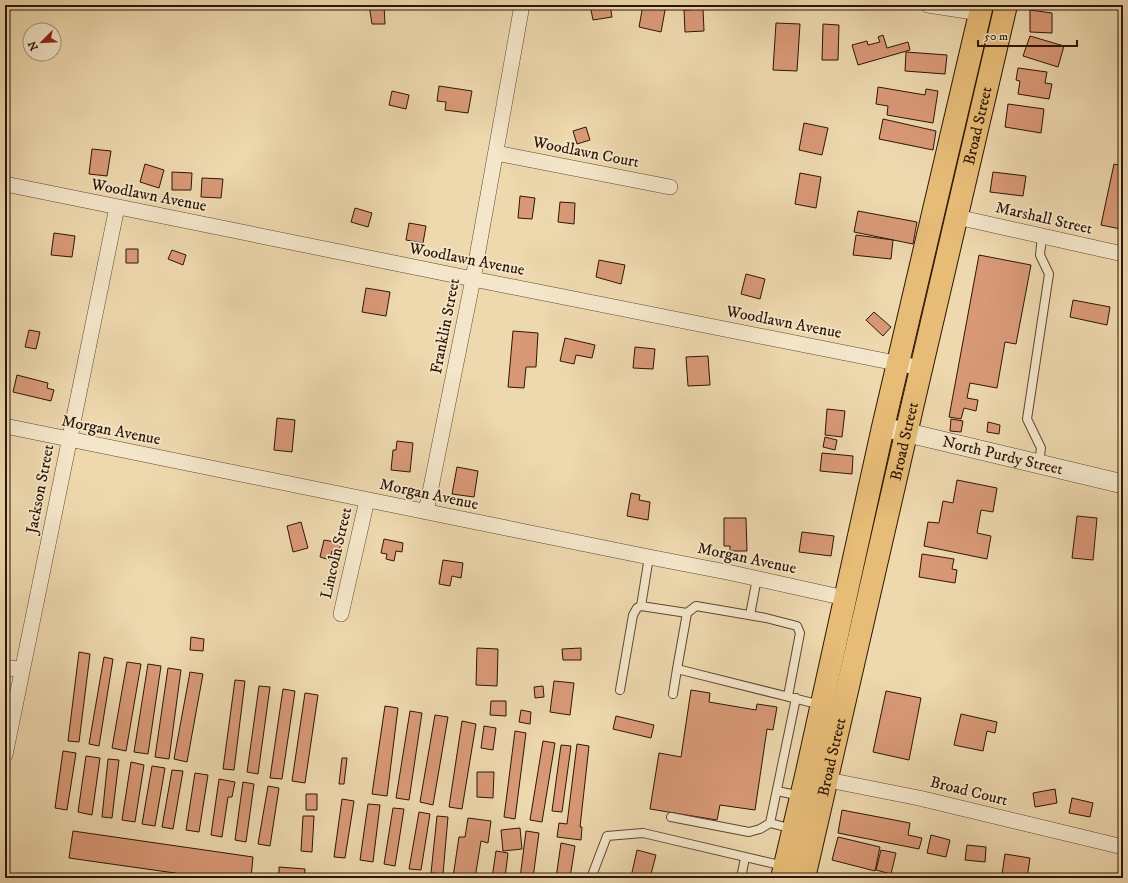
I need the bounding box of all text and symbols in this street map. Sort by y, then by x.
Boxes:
north arrow [22,22,62,62]
scale bar [978,22,1077,48]
text: 50 m [984,29,1008,44]
text: N [26,39,42,53]
street label: Broad Street [959,85,997,167]
street label: Woodlawn Court [530,132,641,172]
street label: Woodlawn Avenue [89,174,209,216]
street label: Marshall Street [994,197,1094,239]
street label: Woodlawn Avenue [407,238,527,280]
street label: Franklin Street [426,277,464,375]
street label: Woodlawn Avenue [724,301,844,343]
street label: Broad Street [886,400,923,483]
street label: Morgan Avenue [60,411,163,449]
street label: North Purdy Street [940,431,1065,479]
street label: Jackson Street [21,443,58,537]
street label: Morgan Avenue [378,474,481,514]
street label: Lincoln Street [316,505,356,601]
street label: Morgan Avenue [696,538,799,578]
street label: Broad Street [813,716,850,798]
street label: Broad Court [928,772,1010,810]

